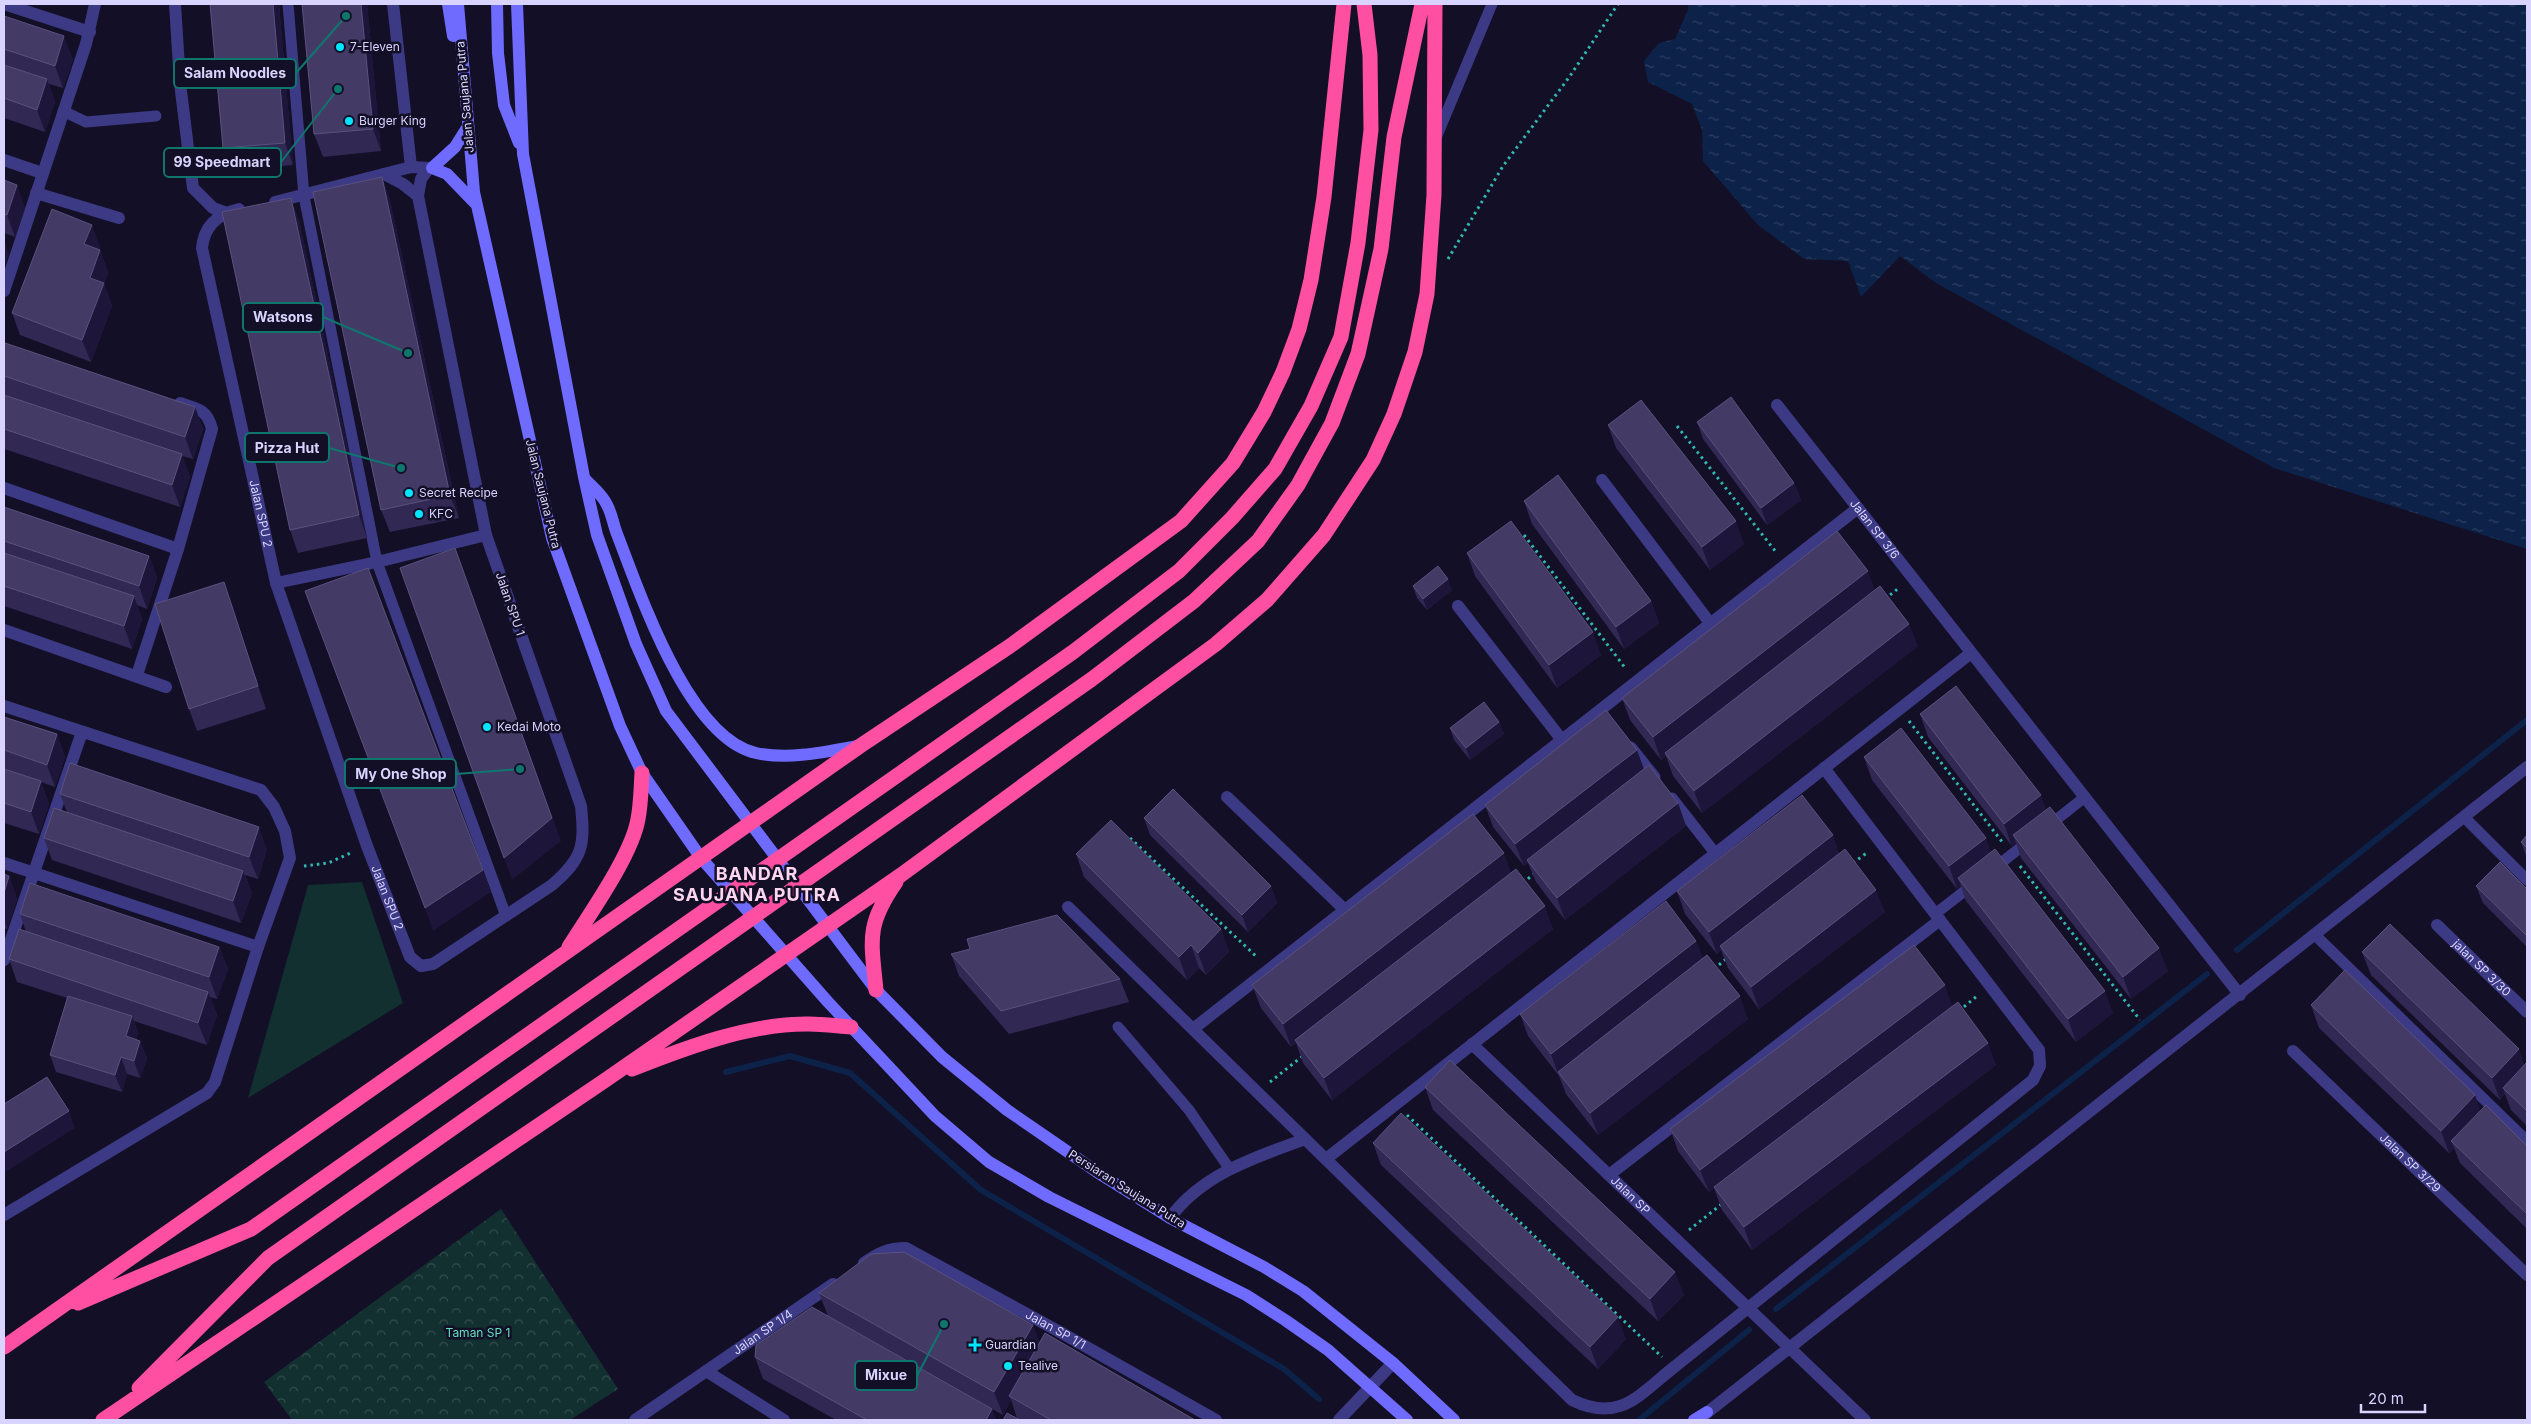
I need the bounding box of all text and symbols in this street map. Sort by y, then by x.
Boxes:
place label: 7-Eleven [350,39,400,54]
marker: 7-Eleven [334,41,346,53]
street label: Jalan Saujana Putra [452,41,477,153]
callout: Salam Noodles [174,59,296,88]
text: Salam Noodles [184,64,286,81]
place label: Burger King [359,113,426,128]
marker: Burger King [343,115,355,127]
callout: 99 Speedmart [164,148,281,177]
text: 99 Speedmart [173,153,271,170]
callout: Watsons [243,303,323,332]
text: Watsons [253,308,313,325]
callout: Pizza Hut [245,433,329,462]
street label: Jalan Saujana Putra [523,438,564,550]
text: Pizza Hut [255,439,319,456]
street label: Jalan SPU 2 [246,478,276,549]
place label: Secret Recipe [419,485,498,500]
marker: Secret Recipe [403,487,415,499]
street label: Jalan SP 3/6 [1847,496,1903,562]
place label: KFC [429,506,453,521]
marker: KFC [413,508,425,520]
street label: Jalan SPU 1 [493,570,528,638]
place label: Kedai Moto [497,719,561,734]
marker: Kedai Moto [481,721,493,733]
callout: My One Shop [345,759,456,788]
text: My One Shop [355,765,447,782]
street label: Jalan SPU 2 [368,863,407,933]
district label: BANDAR SAUJANA PUTRA [673,863,841,905]
street label: jalan SP 3/30 [2449,935,2514,999]
street label: Jalan SP 3/29 [2377,1130,2444,1195]
street label: Persiaran Saujana Putra [1066,1146,1189,1231]
street label: Jalan SP [1608,1173,1654,1218]
street label: Jalan SP 1/4 [730,1306,796,1358]
street label: Jalan SP 1/1 [1023,1307,1089,1352]
park label: Taman SP 1 [446,1325,510,1340]
place label: Guardian [985,1337,1036,1352]
marker: Guardian [969,1339,981,1351]
place label: Tealive [1018,1358,1058,1373]
marker: Tealive [1002,1360,1014,1372]
callout: Mixue [855,1361,917,1390]
text: Mixue [865,1366,907,1383]
scale bar [2361,1382,2425,1414]
text: 20 m [2368,1389,2404,1408]

